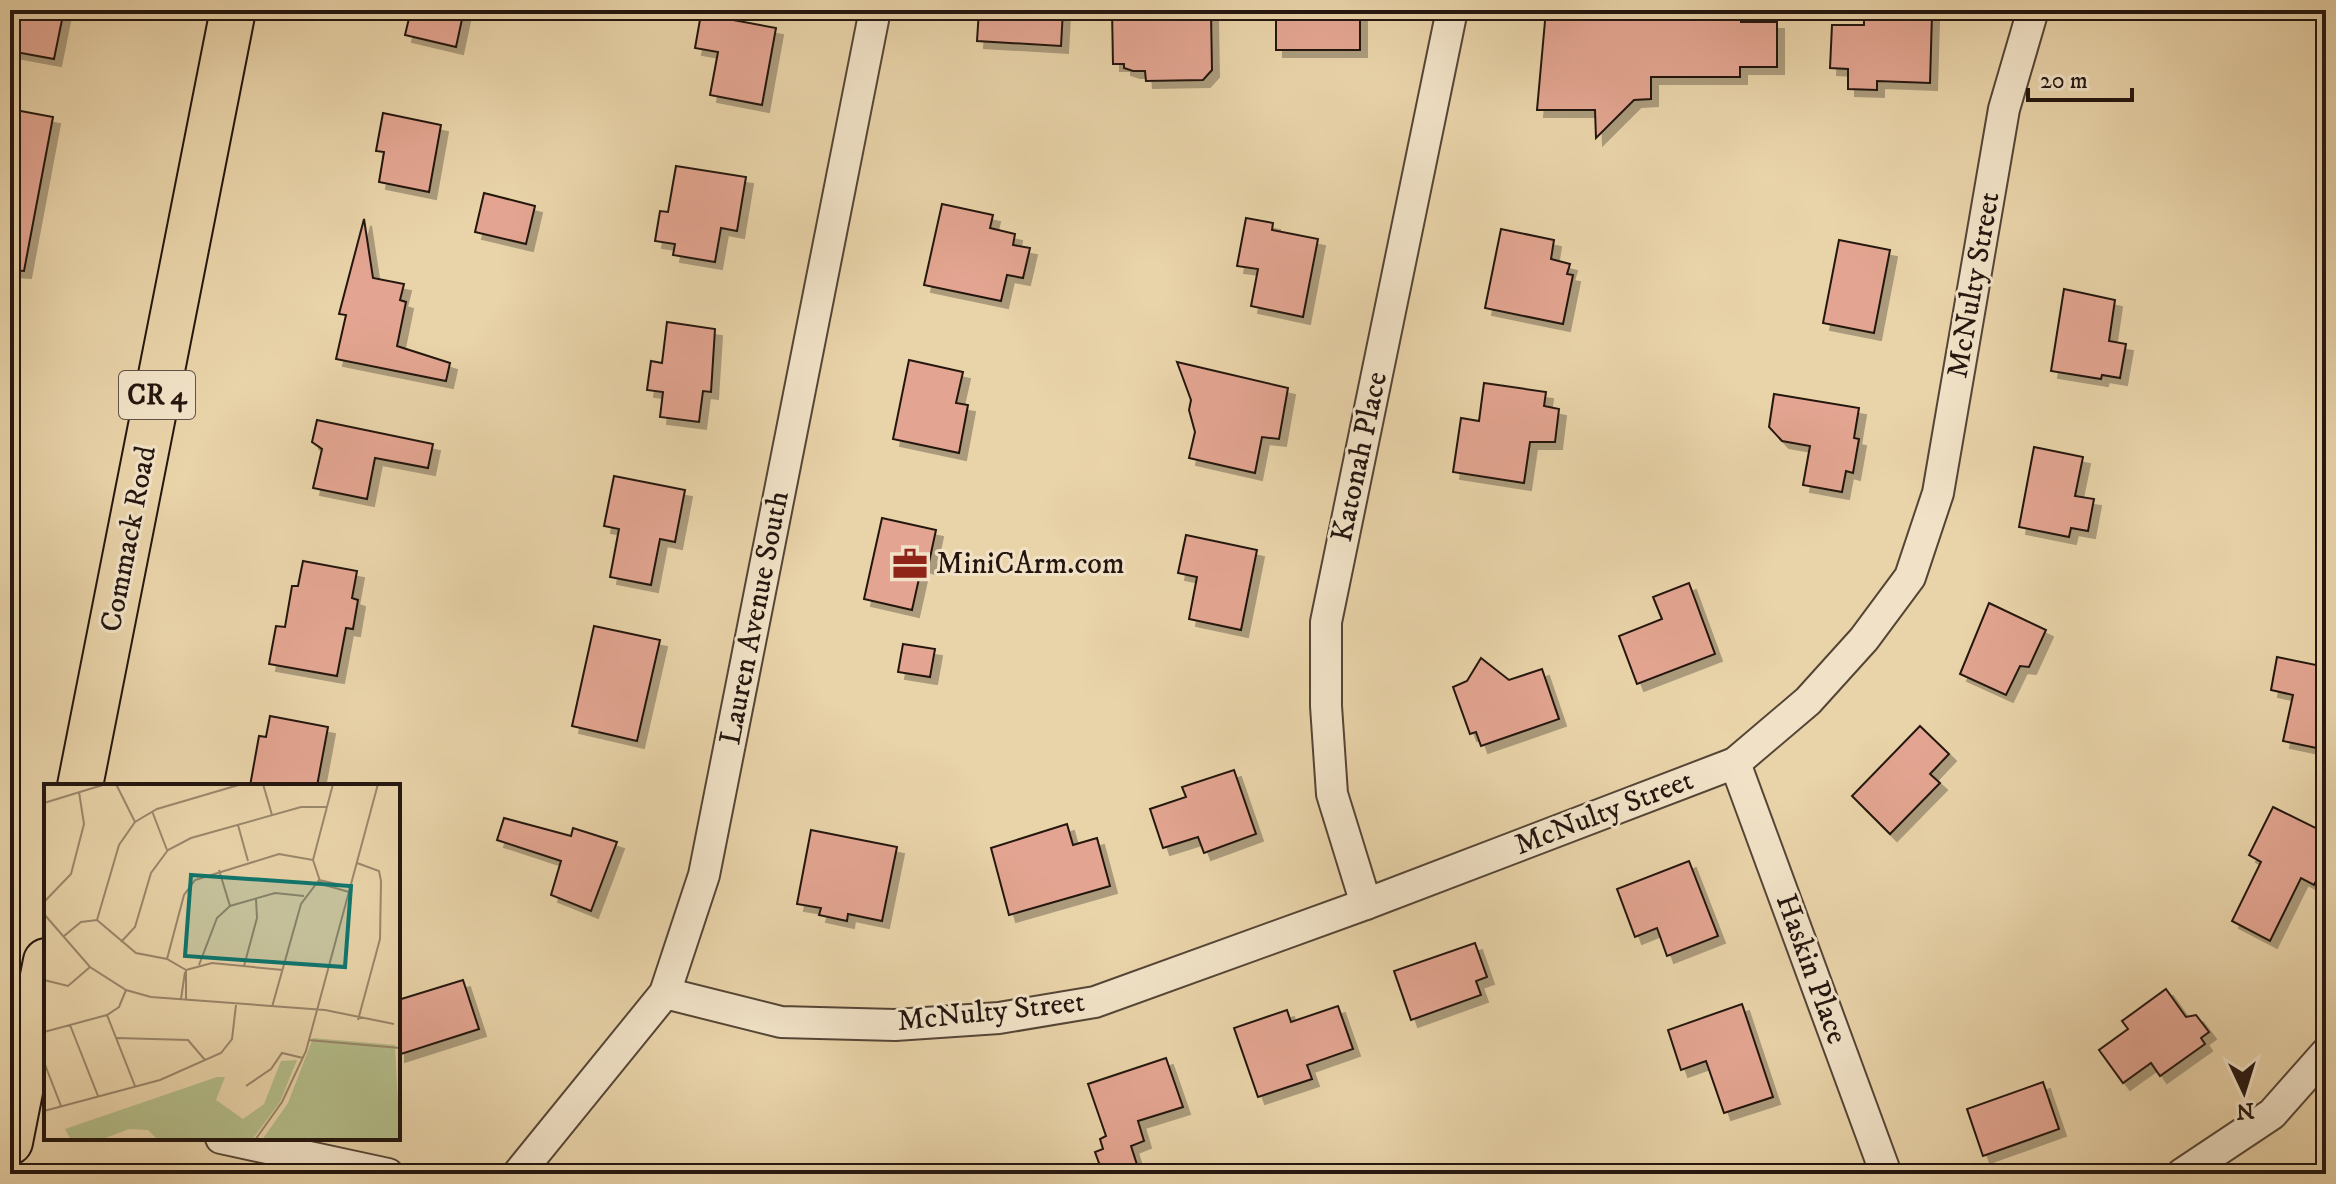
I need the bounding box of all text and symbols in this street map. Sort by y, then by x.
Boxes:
scale bar [2028,52,2132,102]
text: 20 m [2040,66,2088,96]
street label: McNulty Street [1939,189,2009,381]
street label: Katonah Place [1324,369,1396,545]
road number: CR 4 [119,371,195,419]
street label: Commack Road [93,443,165,635]
street label: Lauren Avenue South [712,488,798,748]
office icon: MiniCArm.com [891,545,929,583]
place label: MiniCArm.com [936,546,1124,583]
street label: McNulty Street [1510,762,1698,864]
inset map [44,784,400,1140]
street label: Haskin Place [1767,889,1855,1049]
street label: McNulty Street [895,984,1087,1040]
north arrow [2204,1052,2284,1132]
text: N [2235,1096,2255,1125]

